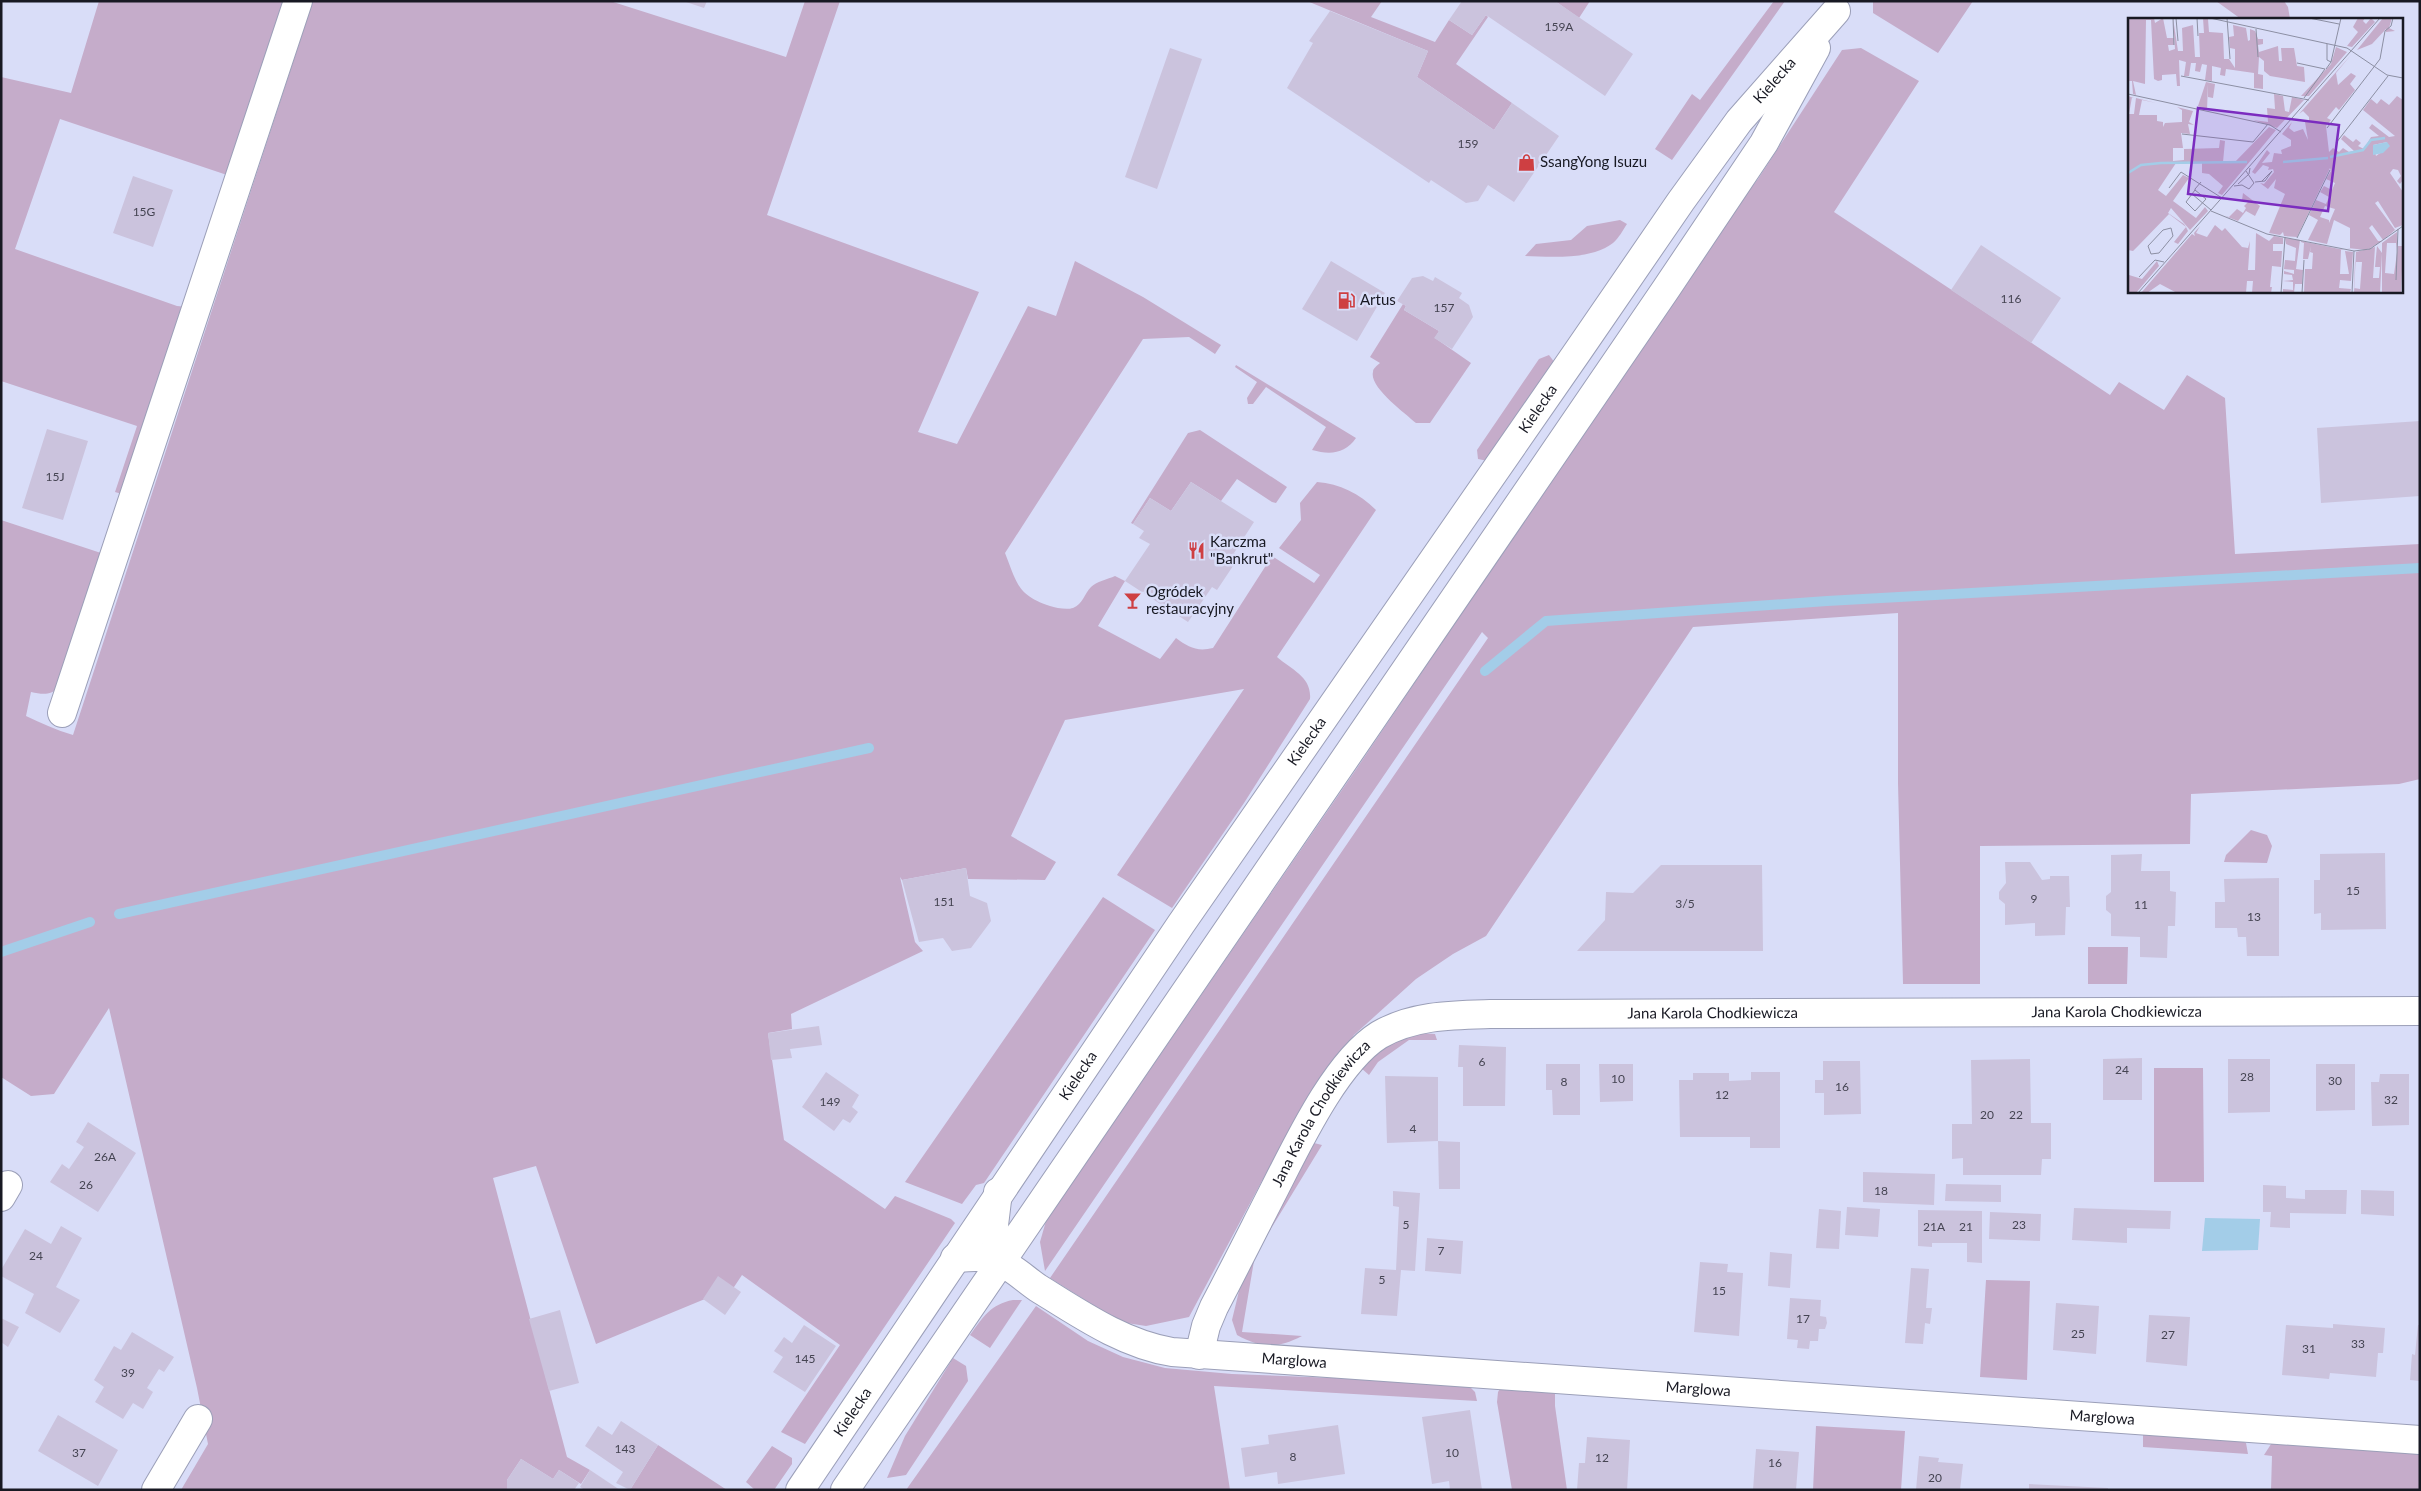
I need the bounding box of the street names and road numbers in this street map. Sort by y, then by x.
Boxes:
street label: Kielecka [1749,53,1799,107]
street label: Kielecka [1514,381,1560,436]
street label: Kielecka [1283,713,1329,769]
street label: Jana Karola Chodkiewicza [2032,1002,2202,1020]
street label: Jana Karola Chodkiewicza [1628,1003,1798,1022]
street label: Jana Karola Chodkiewicza [1267,1036,1373,1189]
street label: Kielecka [1054,1047,1100,1103]
street label: Marglowa [1261,1348,1328,1371]
street label: Marglowa [1665,1377,1732,1399]
street label: Kielecka [829,1384,875,1440]
street label: Marglowa [2069,1405,2136,1428]

